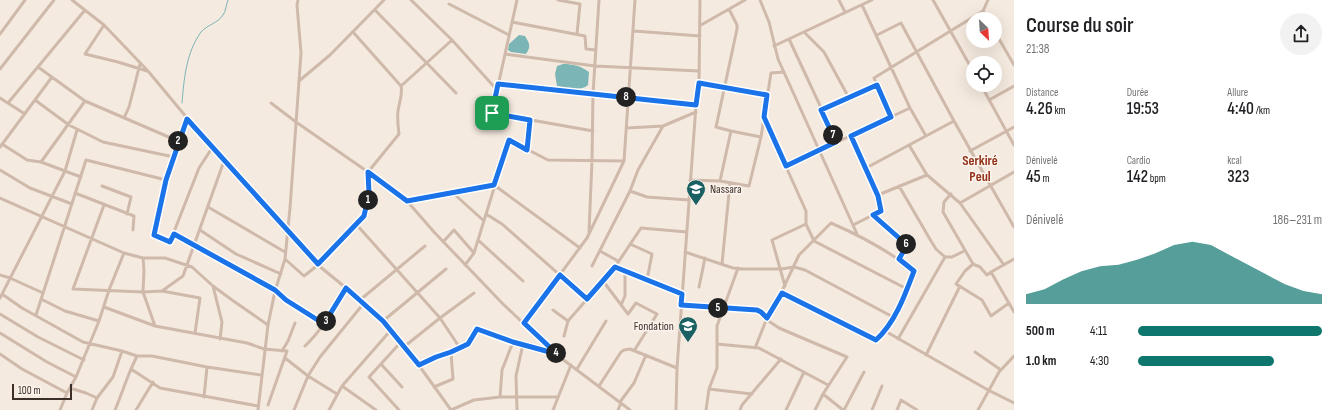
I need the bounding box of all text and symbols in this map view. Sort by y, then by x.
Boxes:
north arrow [966,12,1002,48]
map controls [966,12,1002,92]
text: Course du soir [1026,12,1134,39]
button: share [1280,13,1322,55]
text: 21:38 [1026,41,1050,57]
button: locate [966,56,1002,92]
text: Distance [1026,86,1058,99]
text: Durée [1127,86,1149,99]
text: Allure [1227,86,1248,99]
pin: 8 [616,87,636,107]
text: 8 [623,90,629,103]
pin [475,96,509,130]
text: 4.26 [1026,99,1053,119]
text: 19:53 [1127,99,1159,119]
text: 4:40 [1227,99,1254,119]
icon: arrive [481,102,503,124]
text: km [1053,104,1066,117]
text: /km [1254,104,1270,117]
pin: 7 [823,125,843,145]
text: 7 [831,128,835,141]
pin: 2 [168,131,188,151]
text: 2 [176,134,180,147]
district label: Serkiré Peul [962,152,998,185]
text: Dénivelé [1026,154,1058,167]
text: Cardio [1127,154,1150,167]
text: kcal [1227,154,1242,167]
text: 45 [1026,167,1041,187]
text: 142 [1127,167,1148,187]
text: 323 [1227,167,1249,187]
text: m [1041,172,1050,185]
text: bpm [1148,172,1166,185]
school or university icon: Nassara [685,178,707,206]
place label: Nassara [710,182,742,197]
pin: 1 [358,190,378,210]
text: 1 [366,193,370,206]
text: Dénivelé [1026,212,1063,228]
text: 186–231 m [1273,212,1322,228]
pin: 6 [896,234,916,254]
text: 6 [903,237,909,250]
pin: 5 [708,298,728,318]
text: 5 [716,301,720,314]
pin: 3 [316,311,336,331]
text: 3 [324,314,328,327]
school or university icon: Fondation [677,315,699,343]
place label: Fondation [634,319,674,334]
text: 500 m [1026,323,1055,339]
text: 4:11 [1090,323,1107,339]
pin: 4 [546,343,566,363]
text: 4 [553,346,559,359]
text: 1.0 km [1026,353,1056,369]
text: 4:30 [1090,353,1109,369]
scale bar [12,382,72,401]
text: 100 m [18,384,40,397]

